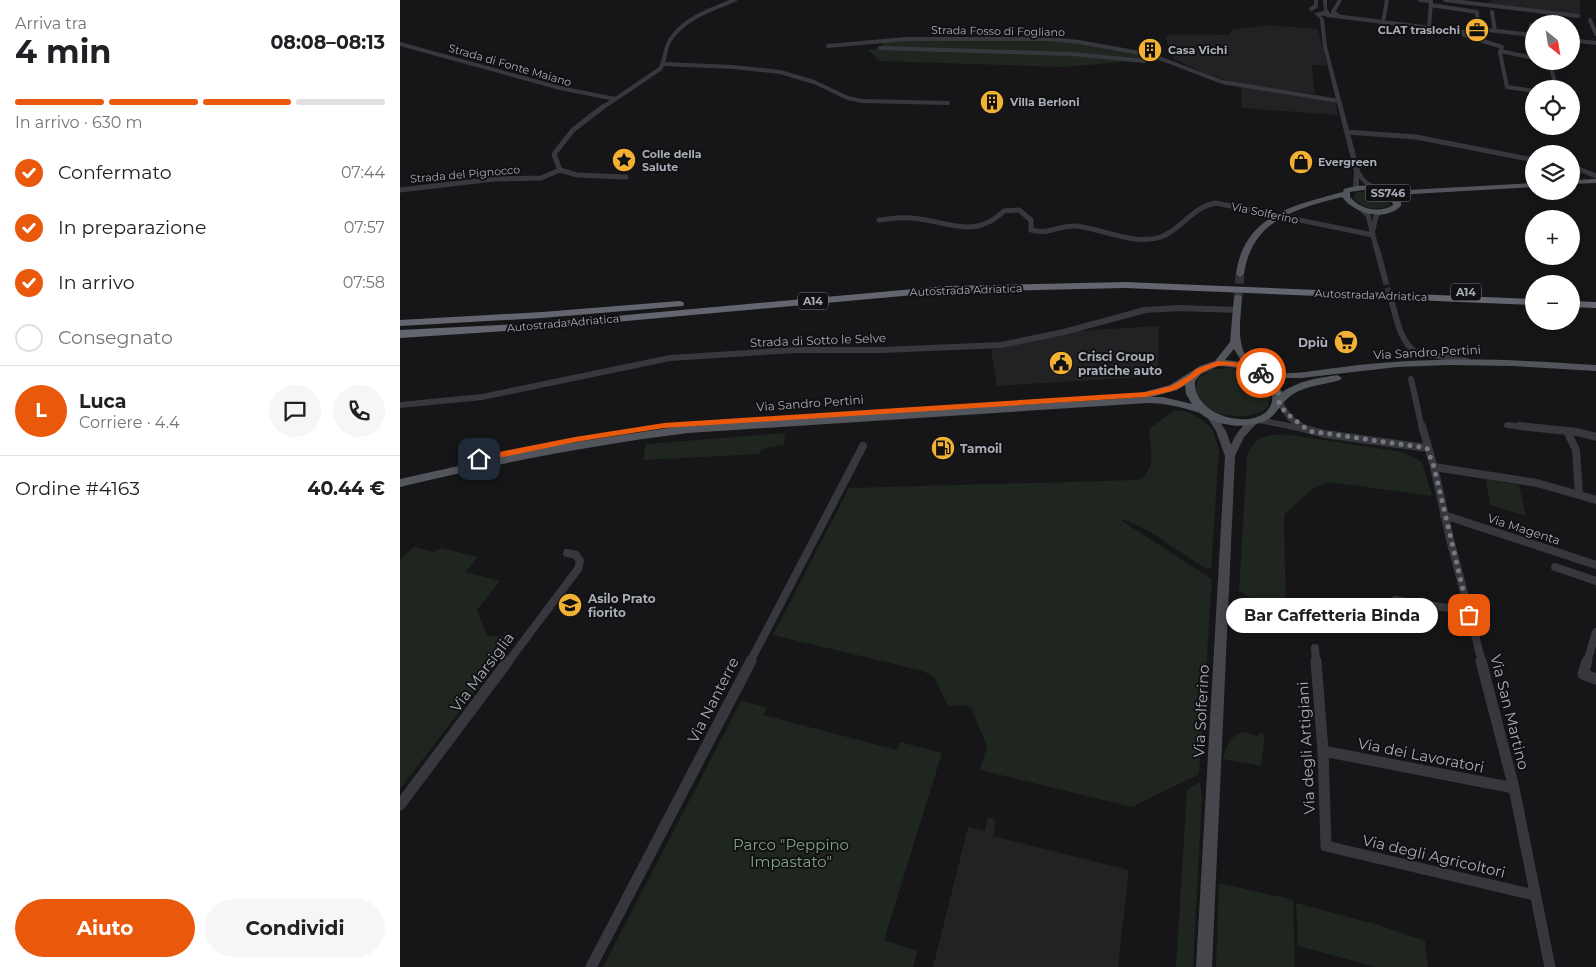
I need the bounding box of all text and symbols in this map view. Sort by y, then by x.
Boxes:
text: Arriva tra [15,14,87,33]
north arrow [1525,15,1580,70]
map controls [1525,15,1580,330]
office icon: CLAT traslochi [1464,17,1490,43]
street label: Strada Fosso di Fogliano [931,23,1065,39]
place label: CLAT traslochi [1378,23,1460,37]
text: 08:08–08:13 [270,31,385,54]
text: 4 min [15,32,111,71]
building icon: Casa Vichi [1137,37,1163,63]
street label: Strada di Fonte Maiano [447,41,573,89]
place label: Casa Vichi [1168,43,1227,57]
button: locate [1525,80,1580,135]
building icon: Villa Berloni [979,89,1005,115]
place label: Villa Berloni [1009,95,1079,109]
text: In arrivo · 630 m [15,113,143,132]
button: layers [1525,145,1580,200]
place icon: Colle della Salute [611,147,637,173]
place label: Colle della Salute [642,147,702,174]
shop icon: Evergreen [1288,149,1314,175]
place label: Evergreen [1318,155,1377,169]
icon: check [15,159,43,187]
text: Confermato [58,161,172,184]
street label: Strada del Pignocco [409,162,521,186]
text: 07:44 [341,163,385,182]
road number: SS746 [1366,184,1410,202]
street label: Via Solferino [1230,199,1300,227]
button: + [1525,210,1580,265]
icon: check [15,214,43,242]
text: In preparazione [58,216,206,239]
text: 07:57 [344,218,385,237]
icon: check [15,269,43,297]
text: In arrivo [58,271,135,294]
text: 07:58 [343,273,385,292]
button: − [1525,275,1580,330]
street label: Autostrada Adriatica [909,281,1023,299]
road number: A14 [1451,284,1481,300]
street label: Autostrada Adriatica [1314,286,1428,304]
road number: A14 [798,292,828,310]
street label: Autostrada Adriatica [506,311,620,335]
text: Consegnato [58,326,173,349]
supermarket icon: Dpiù [1333,329,1359,355]
street label: Strada di Sotto le Selve [750,330,886,350]
place label: Dpiù [1298,335,1328,350]
street label: Via Sandro Pertini [1373,342,1481,362]
courier [1236,348,1286,398]
place label: Crisci Group pratiche auto [1078,349,1162,378]
public building icon: Crisci Group pratiche auto [1048,350,1074,376]
icon: bike [1247,359,1275,387]
button: chat [269,385,321,437]
button: phone [333,385,385,437]
text: Luca [79,390,126,413]
street label: Via Sandro Pertini [756,392,864,414]
text: L [35,399,47,422]
text: Corriere · 4.4 [79,413,180,432]
fuel station icon: Tamoil [930,435,956,461]
pin [458,438,500,480]
place label: Tamoil [960,441,1002,456]
icon: home [465,445,493,473]
text: Ordine #4163 [15,477,140,500]
text: 40.44 € [307,477,385,500]
street label: Via Magenta [1486,510,1562,548]
place label: Asilo Prato fiorito [587,591,656,620]
school or university icon: Asilo Prato fiorito [557,592,583,618]
pin [1448,594,1490,636]
callout: Bar Caffetteria Binda [1226,598,1439,632]
icon: bag [1455,601,1483,629]
text: Bar Caffetteria Binda [1244,606,1420,625]
street label: Via Marsiglia [446,628,518,716]
street label: Via San Martino [1486,652,1534,772]
street label: Via Nanterre [683,654,743,746]
street label: Via Solferino [1189,664,1213,758]
street label: Via degli Artigiani [1293,681,1319,815]
street label: Via dei Lavoratori [1356,733,1486,777]
street label: Via degli Agricoltori [1361,830,1507,882]
park label: Parco "Peppino Impastato" [733,835,849,871]
button: Aiuto [15,899,195,957]
button: Condividi [205,899,385,957]

